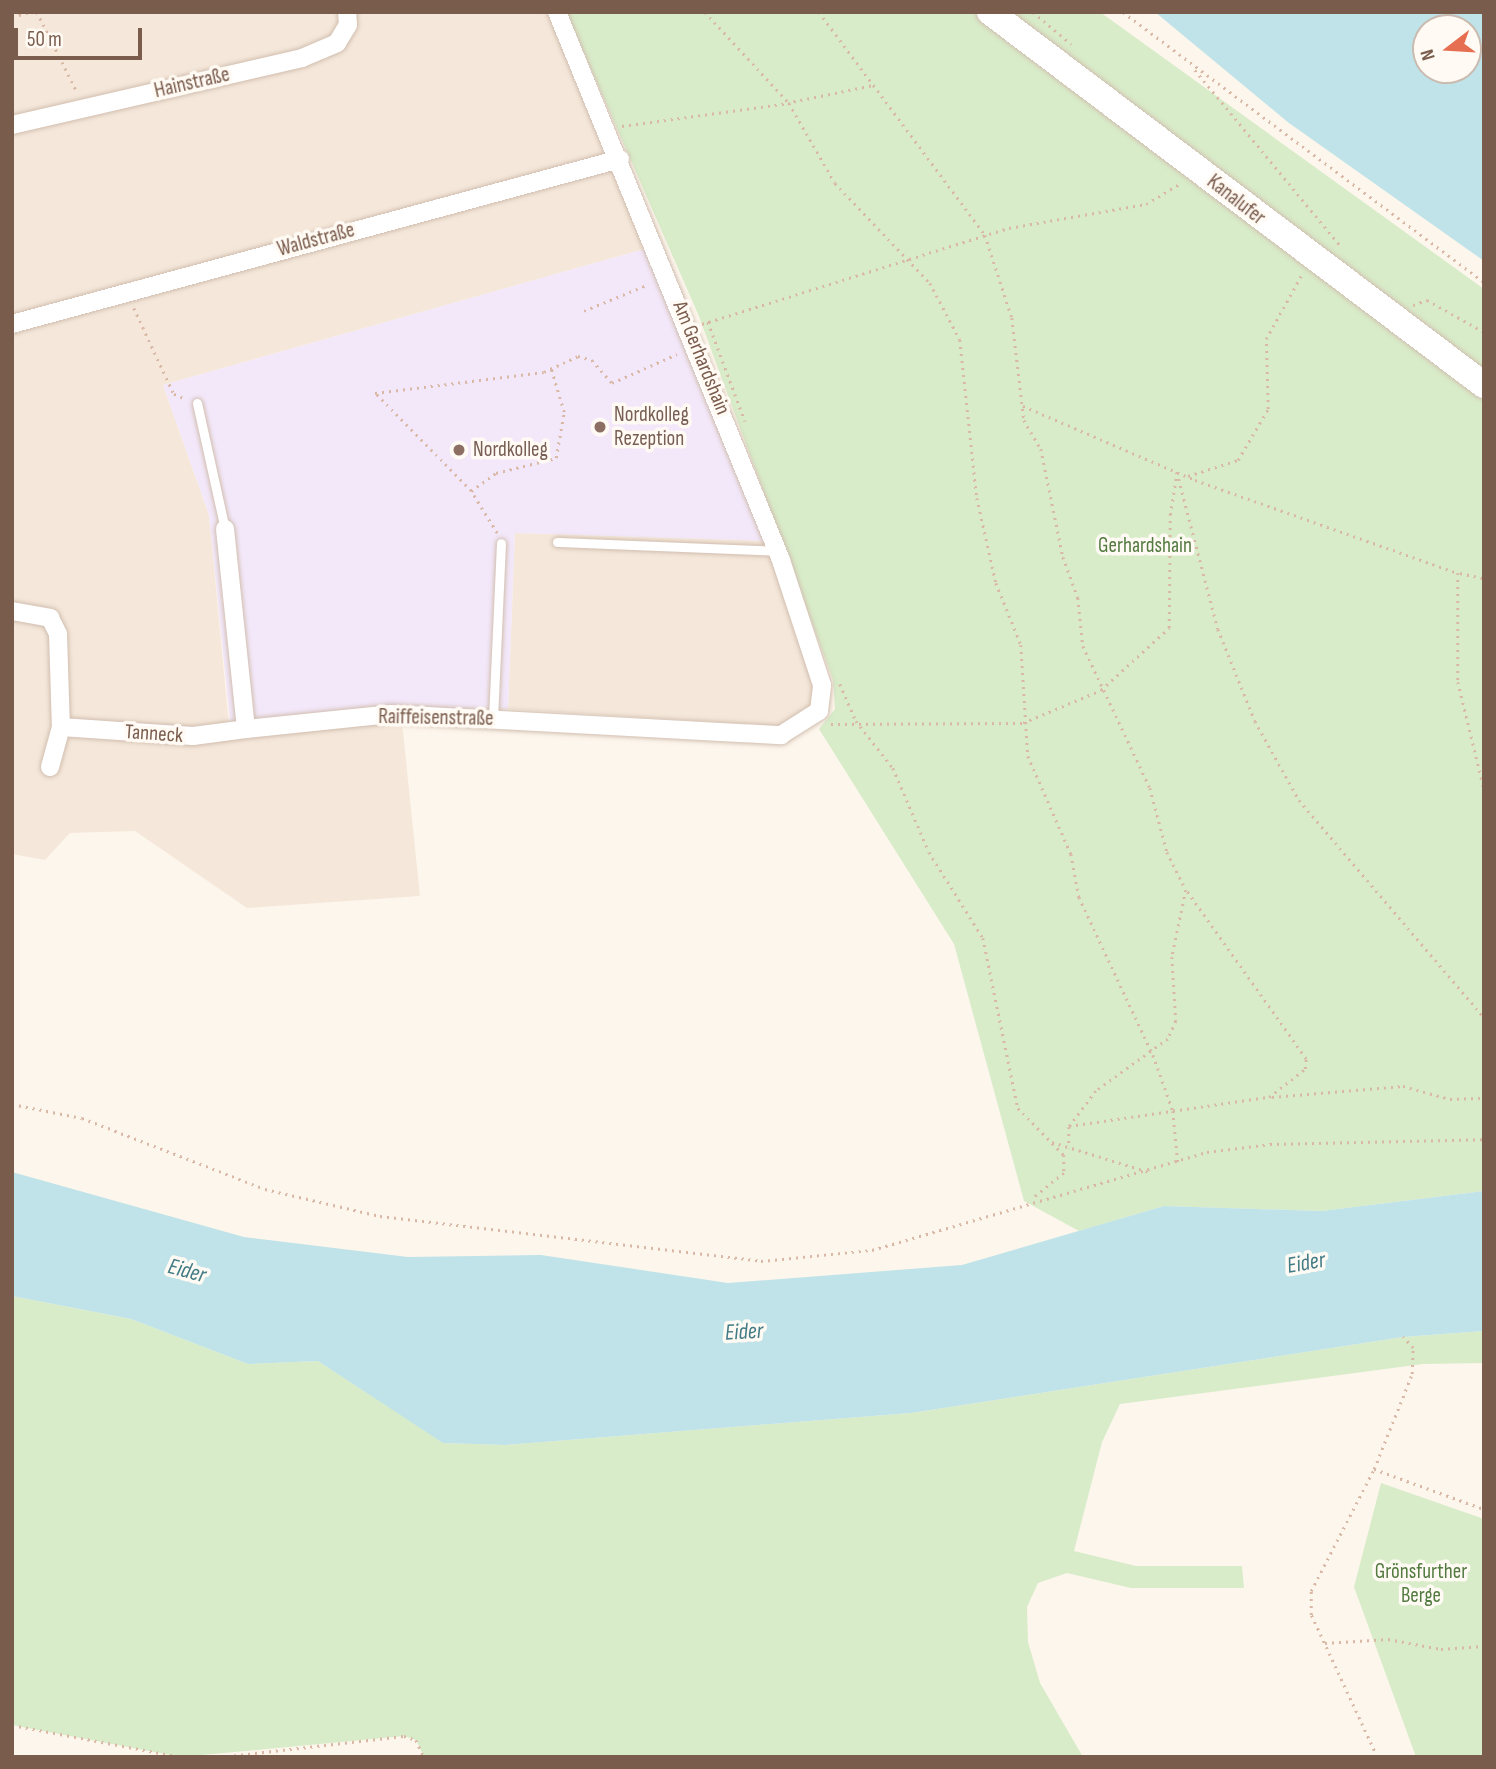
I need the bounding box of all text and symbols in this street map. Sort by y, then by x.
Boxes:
scale bar [18,14,145,58]
north arrow [1412,14,1482,84]
text: 50 m [27,27,62,52]
text: N [1416,46,1441,63]
street label: Hainstraße [152,62,232,104]
street label: Kanalufer [1202,169,1270,231]
street label: Waldstraße [275,218,357,262]
street label: Am Gerhardshain [667,298,735,418]
place label: Nordkolleg Rezeption [614,402,689,452]
marker: Nordkolleg Rezeption [592,419,608,435]
place label: Nordkolleg [473,437,548,463]
marker: Nordkolleg [451,442,467,458]
park label: Gerhardshain [1098,533,1192,559]
street label: Raiffeisenstraße [378,704,494,732]
street label: Tanneck [124,719,184,749]
water label: Eider [1285,1246,1327,1280]
water label: Eider [165,1253,209,1289]
water label: Eider [724,1317,764,1347]
park label: Grönsfurther Berge [1375,1559,1467,1609]

